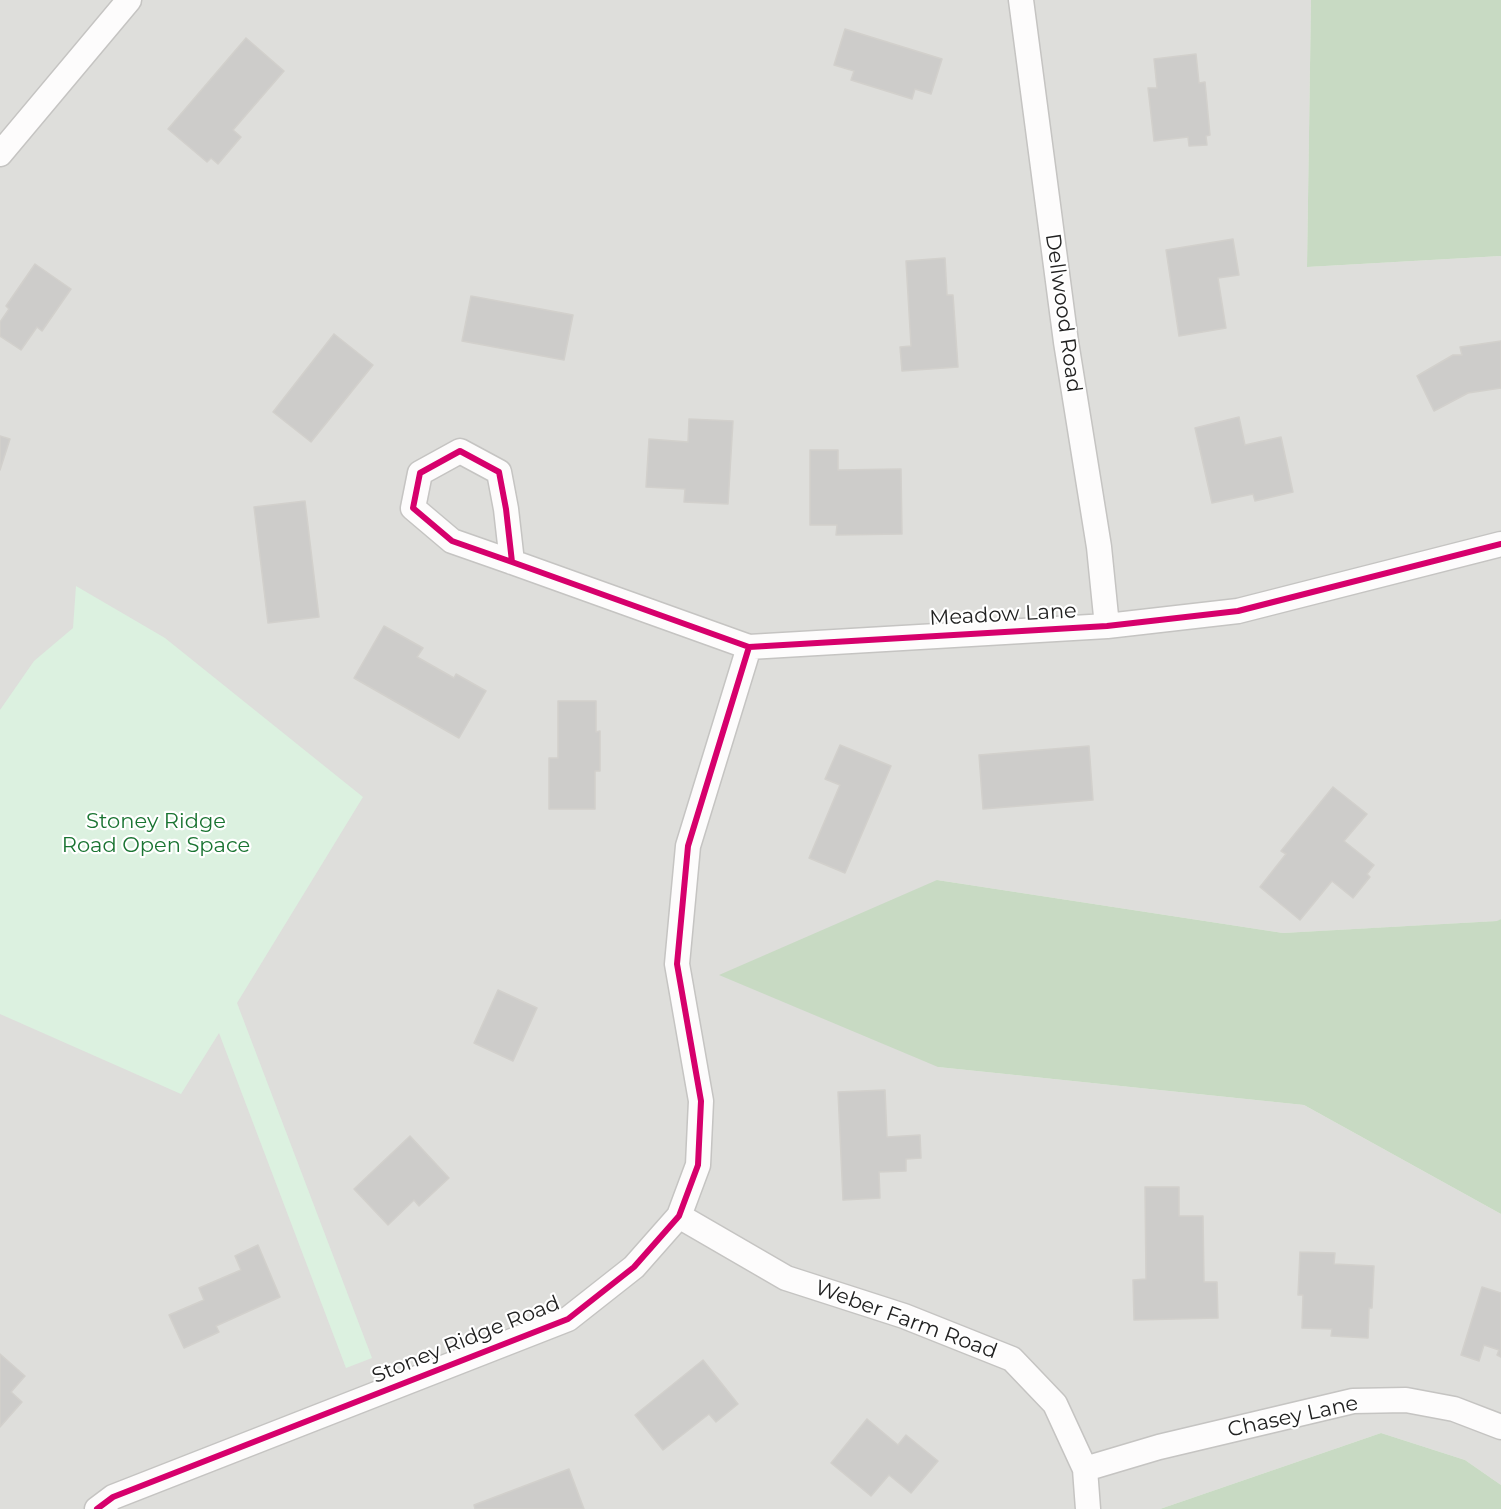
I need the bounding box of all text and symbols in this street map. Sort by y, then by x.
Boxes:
street label: Dellwood Road [1039,232,1087,394]
street label: Meadow Lane [929,599,1077,631]
park label: Stoney Ridge Road Open Space [62,809,250,859]
street label: Weber Farm Road [812,1275,1000,1365]
street label: Stoney Ridge Road [368,1291,564,1389]
street label: Chasey Lane [1225,1391,1361,1443]

